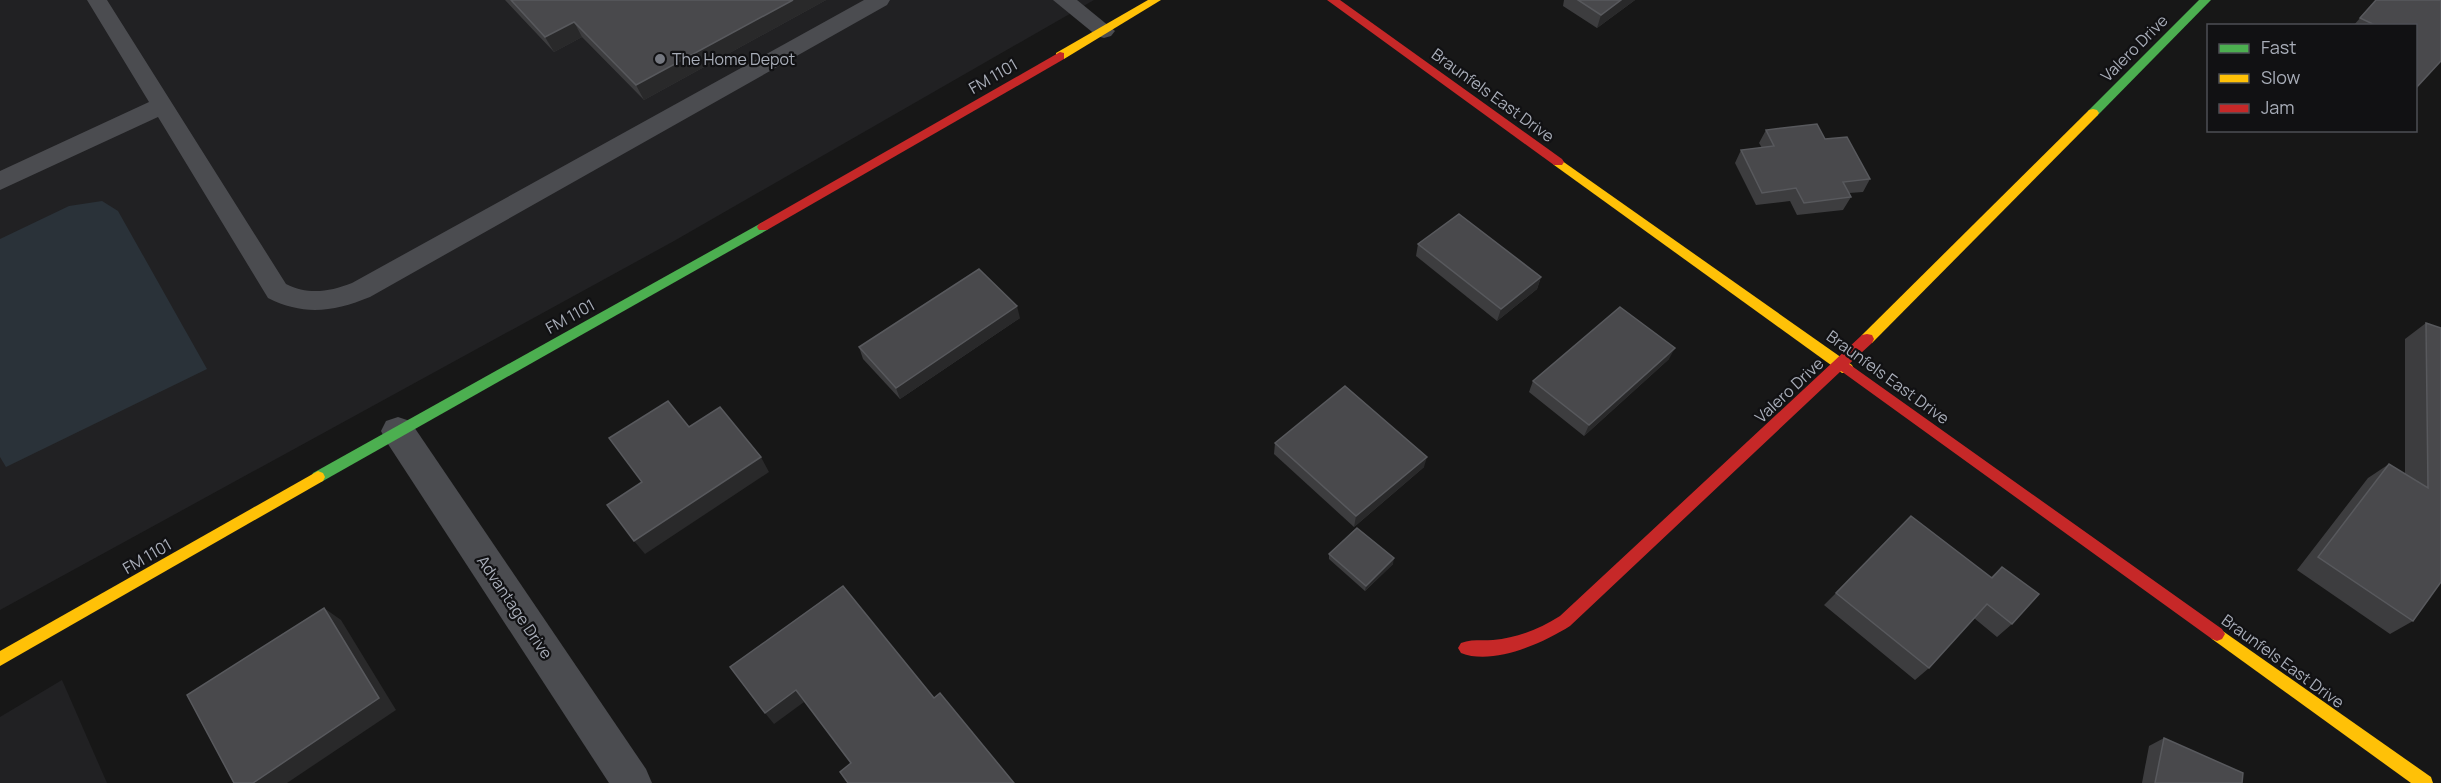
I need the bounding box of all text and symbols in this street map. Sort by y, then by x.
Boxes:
street label: Valero Drive [2096,10,2172,86]
legend [2207,24,2417,132]
text: Fast [2261,35,2296,59]
street label: Braunfels East Drive [1427,43,1559,147]
place label: The Home Depot [672,48,795,70]
marker: The Home Depot [653,52,667,66]
street label: FM 1101 [964,53,1022,99]
text: Slow [2261,65,2301,89]
text: Jam [2261,95,2295,119]
street label: FM 1101 [541,293,599,339]
street label: Braunfels East Drive [1822,325,1954,429]
street label: Valero Drive [1750,352,1828,428]
street label: FM 1101 [118,533,176,579]
street label: Advantage Drive [472,551,558,663]
street label: Braunfels East Drive [2217,609,2349,713]

